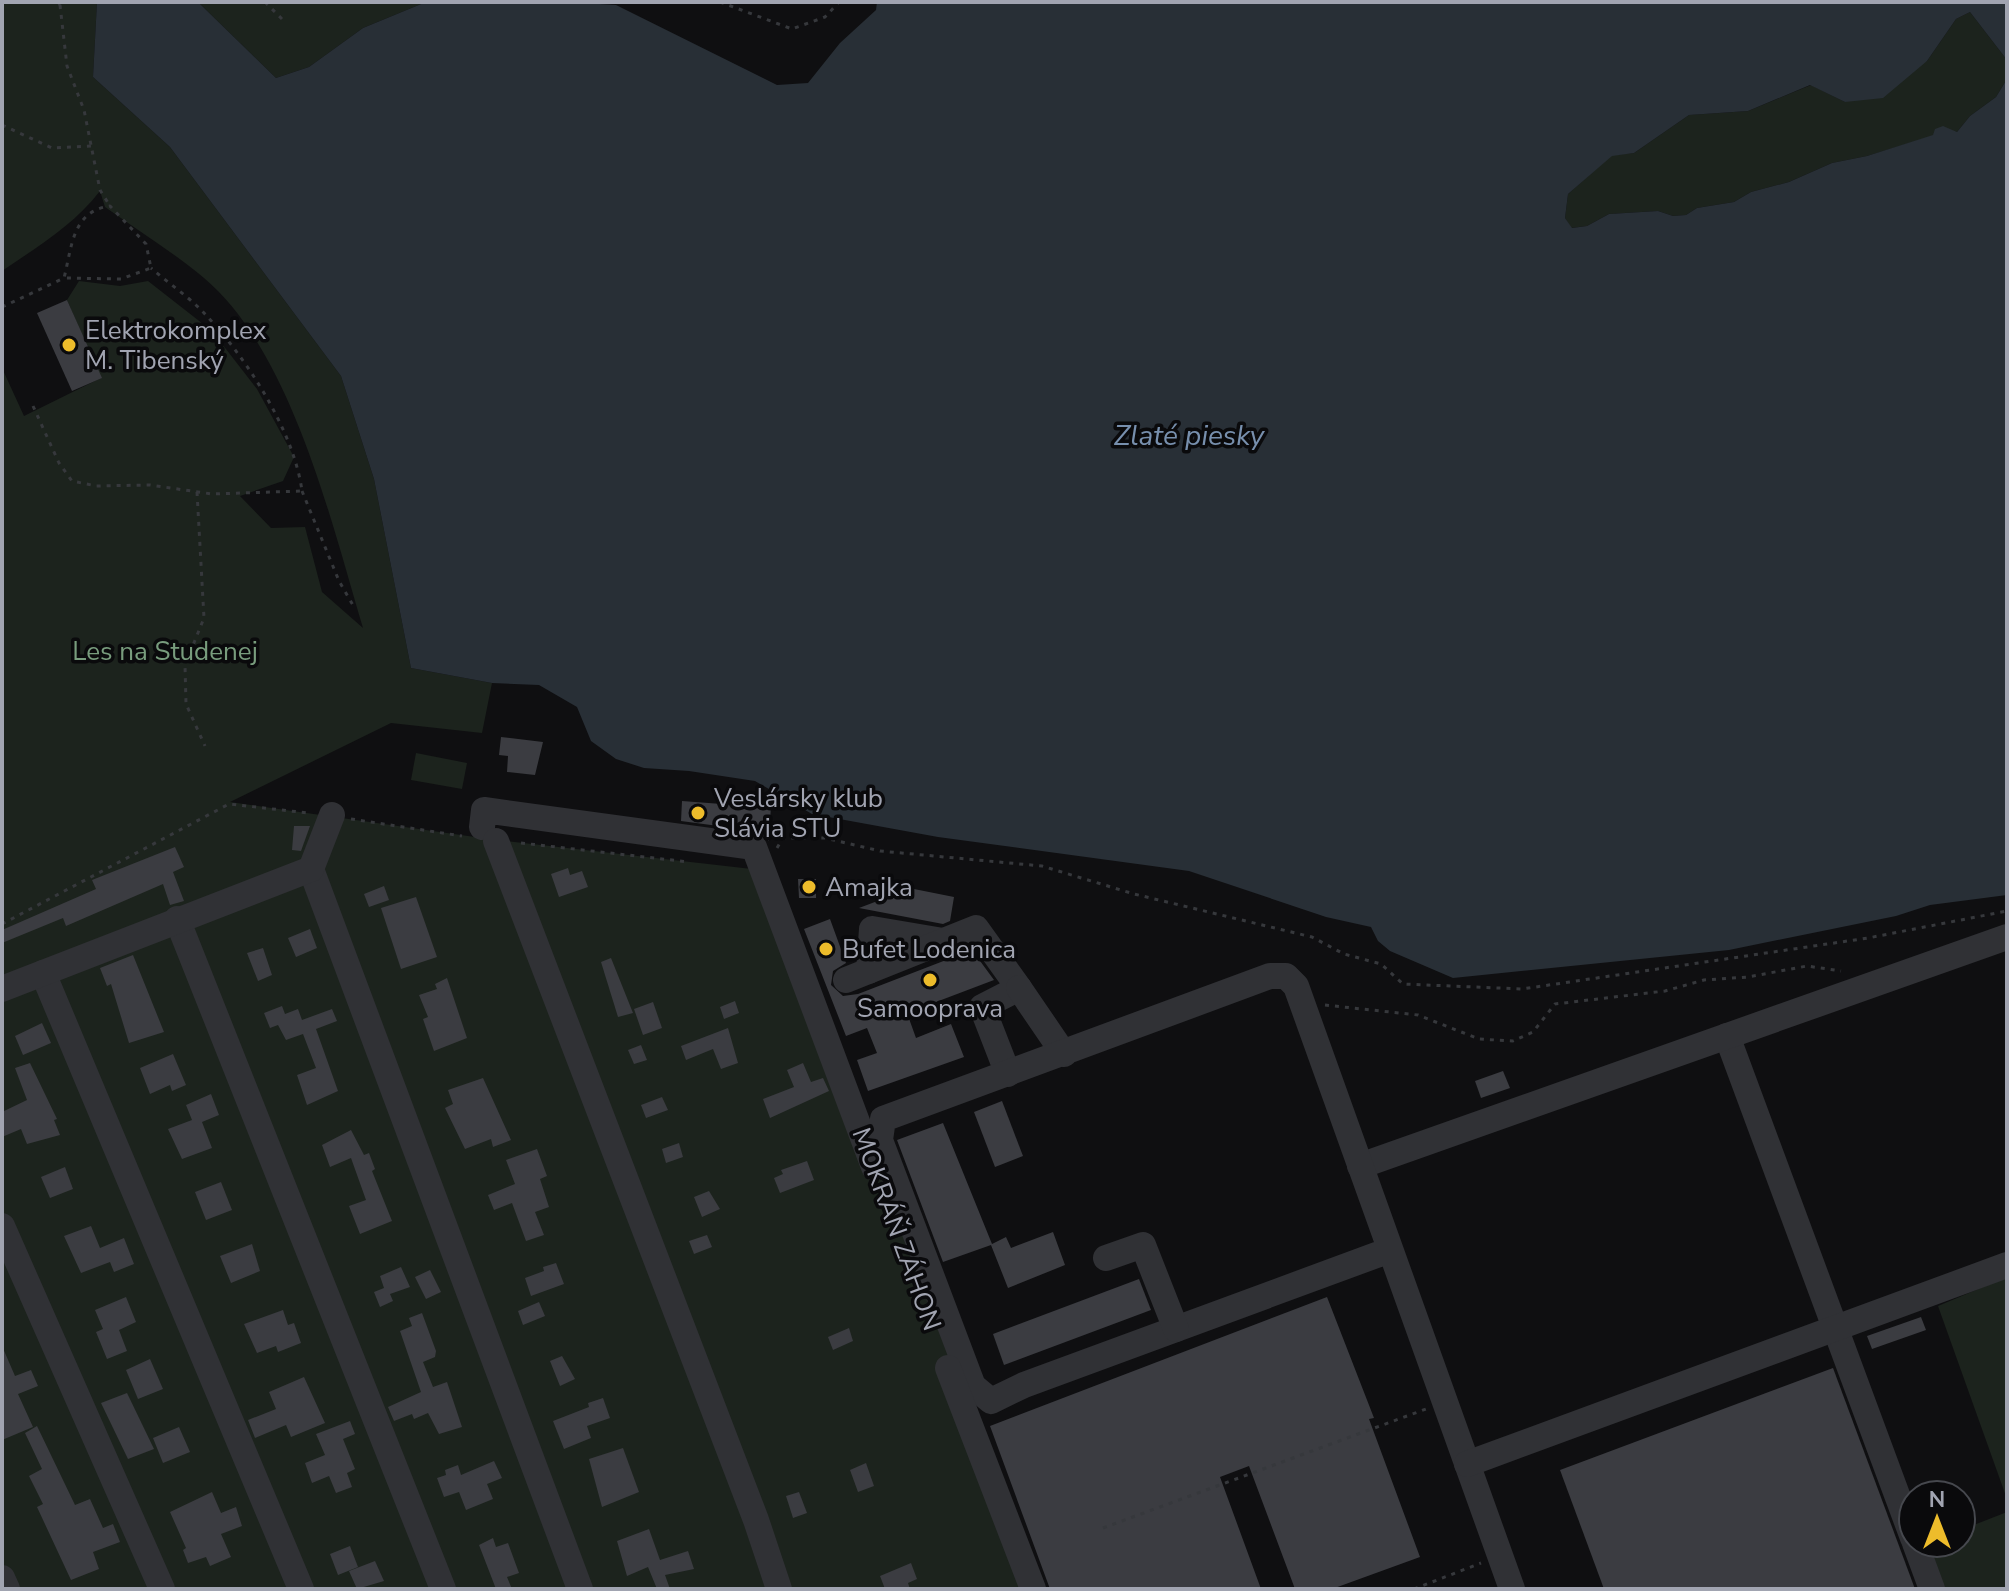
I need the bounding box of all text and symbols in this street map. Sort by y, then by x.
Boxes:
place label: Elektrokomplex M. Tibenský [85,313,267,378]
marker: Elektrokomplex M. Tibenský [60,336,78,354]
water label: Zlaté piesky [1114,417,1266,455]
park label: Les na Studenej [72,634,258,669]
place label: Veslársky klub Slávia STU [713,781,883,846]
marker: Veslársky klub Slávia STU [689,804,707,822]
place label: Amajka [825,870,913,905]
marker: Amajka [800,878,818,896]
place label: Bufet Lodenica [842,932,1016,967]
marker: Bufet Lodenica [817,940,835,958]
marker: Samooprava [921,971,939,989]
place label: Samooprava [857,991,1003,1026]
street label: MOKRÁŇ ZÁHON [844,1123,949,1335]
north arrow [1897,1479,1977,1559]
text: N [1929,1485,1945,1515]

